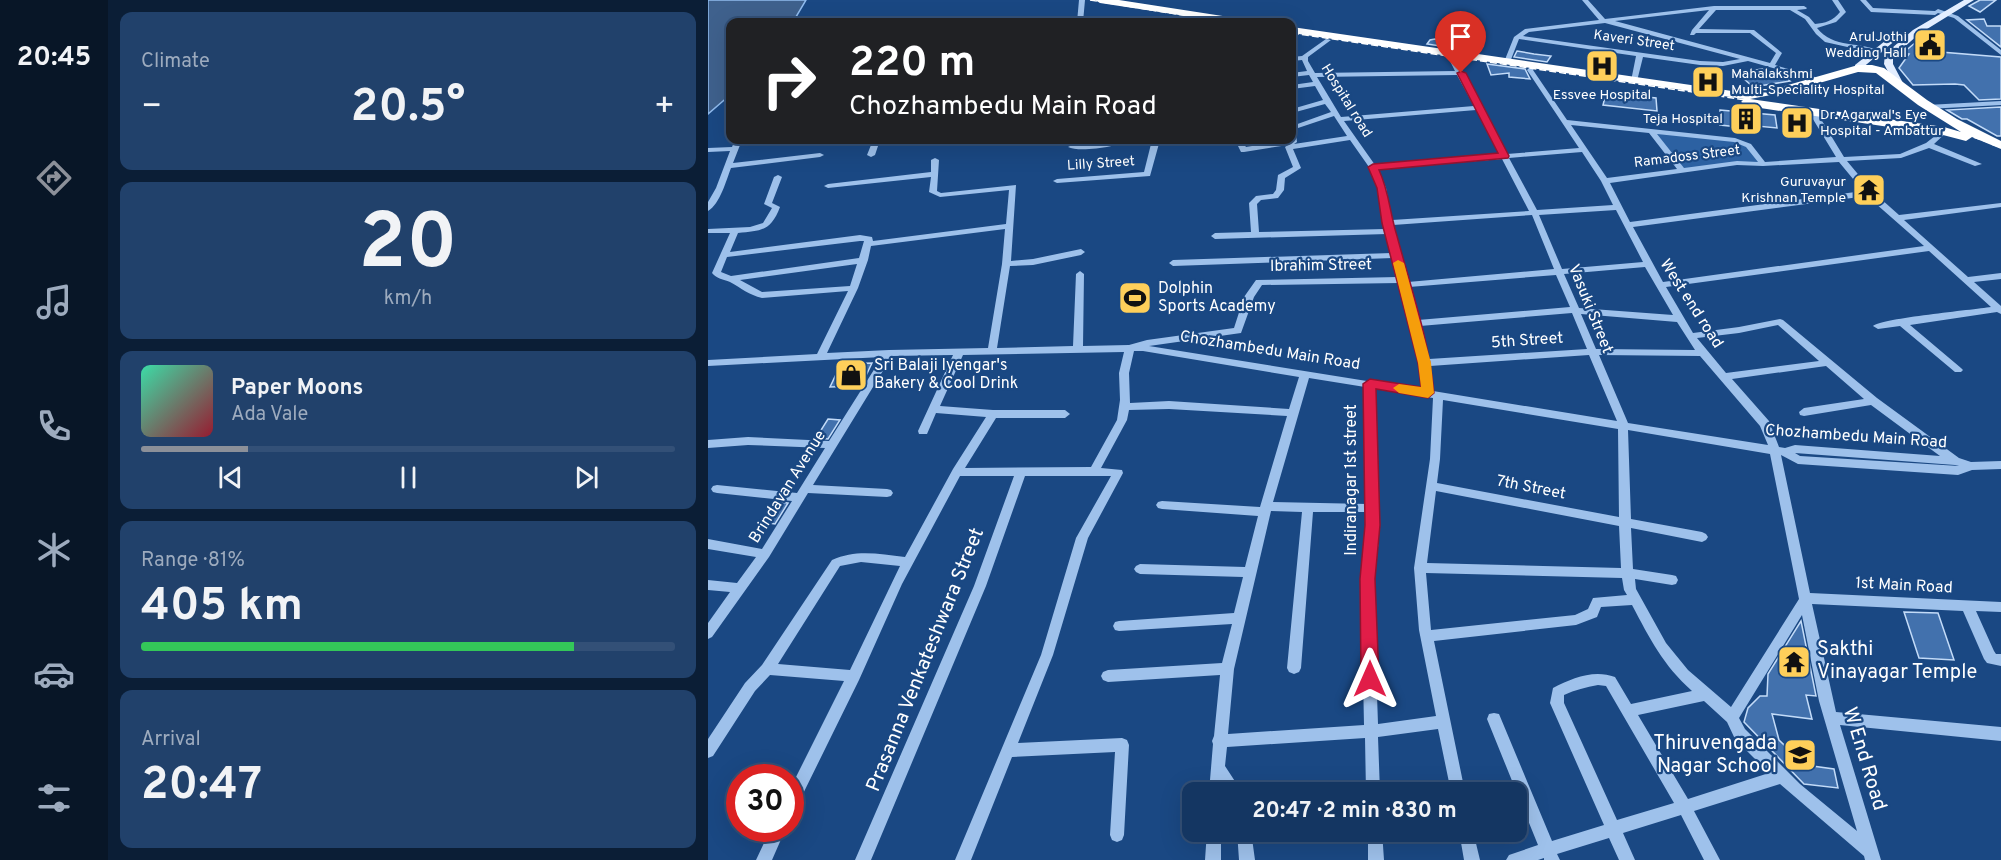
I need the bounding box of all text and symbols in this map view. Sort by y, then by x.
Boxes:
pin [1435,11,1486,73]
icon: arrive [1444,20,1477,53]
street label: Kaveri Street [1592,27,1676,55]
public building icon: ArulJothi Wedding Hall [1912,27,1948,63]
place label: ArulJothi Wedding Hall [1825,29,1907,62]
text: 220 m [849,38,975,91]
text: 20:45 [17,41,91,75]
icon: right [750,42,828,120]
hospital icon: Essvee Hospital [1584,48,1620,84]
text: Climate [141,49,210,75]
street label: Hospital road [1317,61,1375,141]
hospital icon: Mahalakshmi Multi-Speciality Hospital [1690,64,1726,100]
place label: Mahalakshmi Multi-Speciality Hospital [1731,66,1885,99]
text: 20.5° [351,80,465,137]
text: − [141,87,162,129]
text: + [654,87,675,129]
place label: Essvee Hospital [1553,87,1651,104]
text: Chozhambedu Main Road [849,90,1157,124]
building icon: Teja Hospital [1728,101,1764,137]
hospital icon: Dr. Agarwal's Eye Hospital - Ambattur [1779,105,1815,141]
place label: Dr. Agarwal's Eye Hospital - Ambattur [1820,107,1944,140]
place label: Teja Hospital [1643,111,1723,128]
street label: Ramadoss Street [1633,142,1741,172]
street label: Lilly Street [1067,153,1135,175]
icon: directions [33,157,75,199]
temple icon: Guruvayur Krishnan Temple [1851,172,1887,208]
place label: Guruvayur Krishnan Temple [1741,174,1847,207]
text: 20 [359,197,457,296]
street label: Ibrahim Street [1270,255,1372,277]
street label: West end road [1655,256,1727,352]
street label: Vasuki Street [1563,261,1617,357]
place label: Dolphin Sports Academy [1158,279,1276,317]
sports icon: Dolphin Sports Academy [1117,280,1153,316]
icon: music [33,281,75,323]
text: km/h [384,286,432,312]
street label: Chozhambedu Main Road [1178,327,1362,375]
street label: 5th Street [1490,328,1564,354]
place label: Sri Balaji Iyengar's Bakery & Cool Drink [874,356,1018,394]
shop icon: Sri Balaji Iyengar's Bakery & Cool Drink [833,357,869,393]
text: Paper Moons [231,375,363,402]
text: Ada Vale [231,402,308,428]
street label: Indiranagar 1st street [1342,404,1362,556]
icon: phone [33,405,75,447]
street label: Chozhambedu Main Road [1764,421,1948,453]
street label: Brindavan Avenue [745,427,831,547]
icon: previous [214,461,247,494]
icon: pause [392,461,425,494]
icon: next [570,461,603,494]
street label: 7th Street [1495,471,1567,505]
street label: Prasanna Venkateshwara Street [861,524,991,796]
icon: climate [33,529,75,571]
text: Range · 81% [141,548,245,574]
street label: 1st Main Road [1855,573,1953,599]
text: 405 km [141,579,303,636]
place label: Sakthi Vinayagar Temple [1817,637,1977,686]
temple icon: Sakthi Vinayagar Temple [1776,644,1812,680]
position arrow [1338,647,1402,711]
icon: car [33,653,75,695]
street label: W End Road [1836,704,1892,814]
text: Arrival [141,727,201,753]
place label: Thiruvengada Nagar School [1653,731,1777,780]
school or university icon: Thiruvengada Nagar School [1782,737,1818,773]
text: 20:47 [141,758,262,815]
speed limit sign: 30 [726,764,804,842]
icon: filters [33,777,75,819]
text: 20:47 · 2 min · 830 m [1252,798,1457,825]

